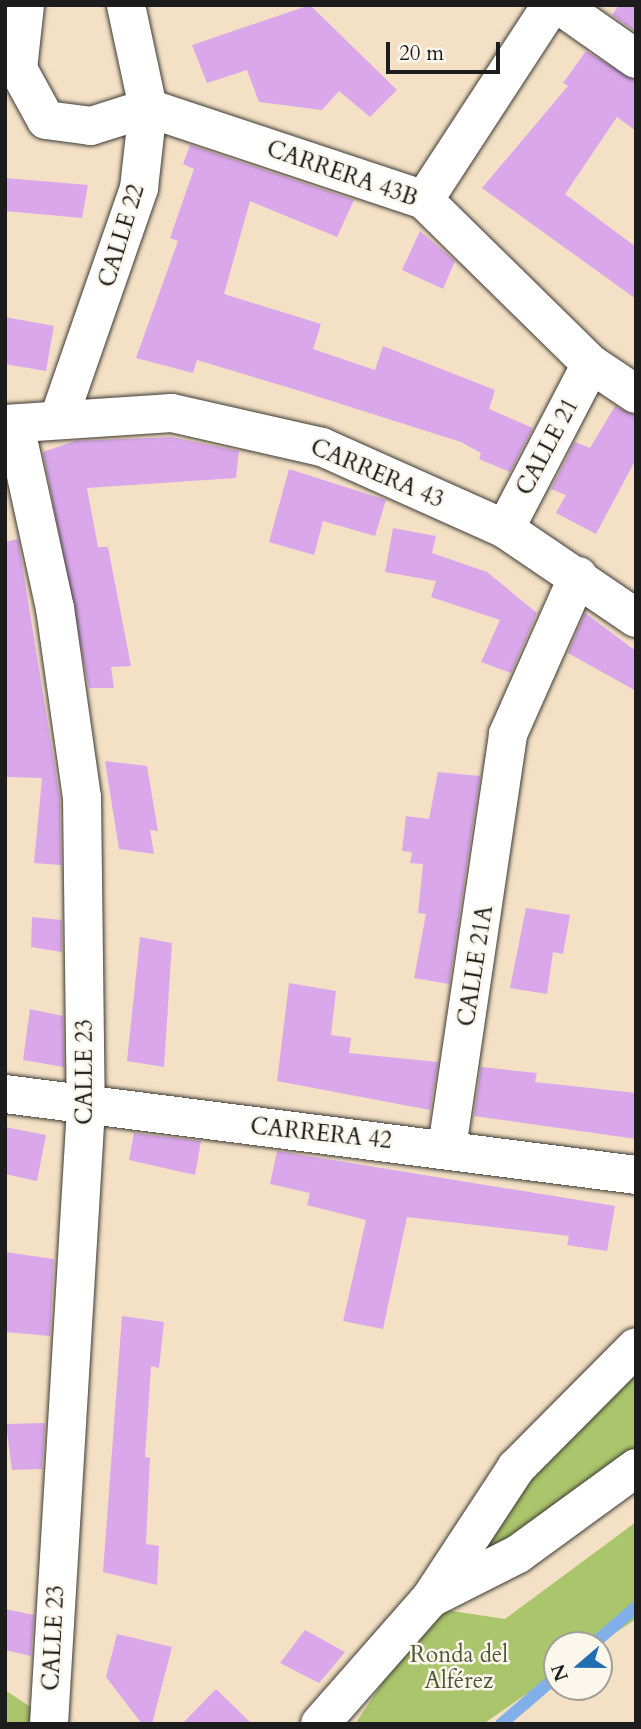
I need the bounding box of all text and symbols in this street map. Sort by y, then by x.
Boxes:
scale bar [389,28,503,72]
text: 20 m [399,39,444,68]
street label: CARRERA 43B [263,135,421,213]
street label: CALLE 22 [93,181,151,291]
street label: CALLE 21 [511,394,585,500]
street label: CARRERA 43 [306,434,448,514]
street label: CALLE 21A [453,904,499,1028]
street label: CALLE 23 [71,1019,99,1125]
street label: CARRERA 42 [249,1113,393,1155]
street label: CALLE 23 [37,1584,71,1692]
north arrow [543,1631,613,1701]
park label: Ronda del Alférez [410,1641,508,1695]
text: N [545,1660,575,1685]

